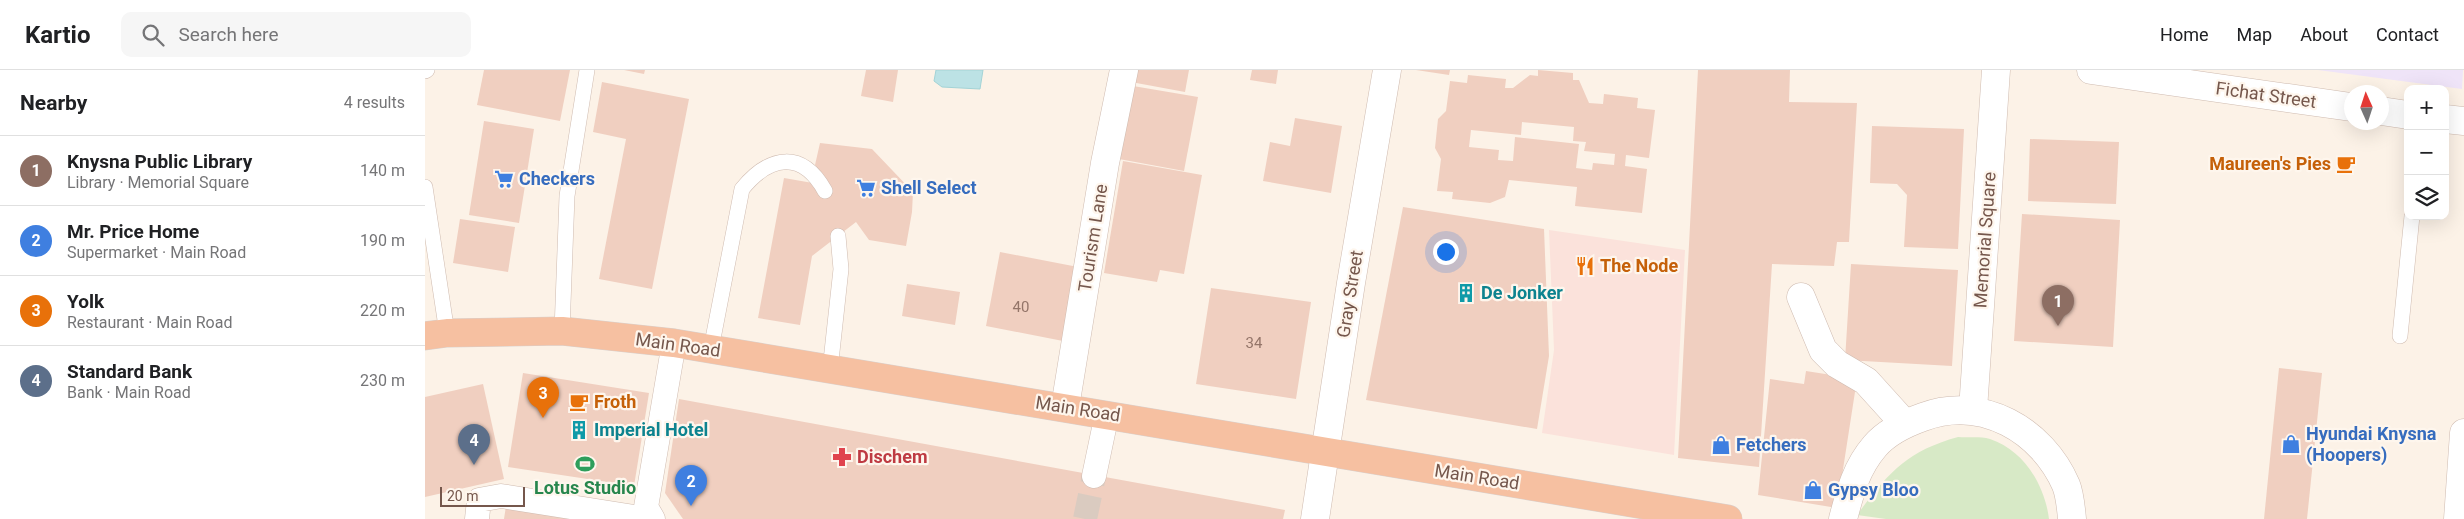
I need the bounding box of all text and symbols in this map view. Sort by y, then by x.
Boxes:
search box [121,12,471,57]
text: Kartio [25,21,91,49]
icon: search [139,21,167,49]
text: Search here [179,23,278,46]
text: Home [2160,24,2209,45]
text: Map [2237,24,2272,45]
text: About [2300,24,2348,45]
text: Contact [2376,24,2439,45]
street label: Fichat Street [2214,77,2318,112]
north arrow [2344,85,2389,130]
map controls [2404,85,2449,220]
button: + [2404,85,2449,130]
text: Nearby [20,91,87,115]
text: 4 results [344,93,405,112]
button: − [2404,130,2449,175]
text: Knysna Public Library [67,150,252,173]
place label: Maureen's Pies [2209,153,2331,174]
cafe icon: Maureen's Pies [2335,153,2357,175]
text: 1 [31,161,41,180]
text: 140 m [360,161,405,180]
supermarket icon: Checkers [493,168,515,190]
place label: Checkers [519,168,595,189]
street label: Memorial Square [1969,171,2000,309]
text: Library · Memorial Square [67,173,249,192]
button: layers [2404,175,2449,220]
supermarket icon: Shell Select [855,177,877,199]
place label: Shell Select [881,177,977,198]
street label: Tourism Lane [1074,182,1111,293]
text: Mr. Price Home [67,220,199,243]
text: 2 [31,231,41,250]
text: 190 m [360,231,405,250]
your location [1433,239,1459,265]
text: Supermarket · Main Road [67,243,246,262]
street label: Gray Street [1332,249,1367,339]
restaurant icon: The Node [1574,255,1596,277]
place label: The Node [1600,255,1678,276]
building icon: De Jonker [1455,282,1477,304]
place label: De Jonker [1481,282,1563,303]
pin: 1 [2042,285,2074,326]
text: Yolk [67,290,104,313]
house number: 40 [1013,298,1029,316]
text: 3 [31,301,41,320]
text: 220 m [360,301,405,320]
text: Restaurant · Main Road [67,313,232,332]
street label: Main Road [634,328,722,361]
house number: 34 [1246,334,1263,352]
text: Standard Bank [67,360,192,383]
text: 4 [31,371,41,390]
text: 230 m [360,371,405,390]
pin: 3 [527,377,559,418]
text: Bank · Main Road [67,383,191,402]
cafe icon: Froth [568,391,590,413]
place label: Froth [594,391,636,412]
street label: Main Road [1034,391,1122,426]
building icon: Imperial Hotel [568,419,590,441]
place label: Imperial Hotel [594,419,708,440]
place label: Hyundai Knysna (Hoopers) [2306,423,2437,466]
pin: 4 [458,424,490,465]
shop icon: Hyundai Knysna (Hoopers) [2280,433,2302,455]
shop icon: Fetchers [1710,434,1732,456]
place label: Fetchers [1736,434,1807,455]
pharmacy icon: Dischem [831,446,853,468]
place label: Dischem [857,446,927,467]
sports icon: Lotus Studio [574,453,596,475]
street label: Main Road [1433,459,1521,494]
pin: 2 [675,465,707,506]
place label: Lotus Studio [534,477,636,498]
shop icon: Gypsy Bloo [1802,479,1824,501]
place label: Gypsy Bloo [1828,479,1919,500]
scale bar [440,484,525,507]
text: 20 m [447,488,479,504]

